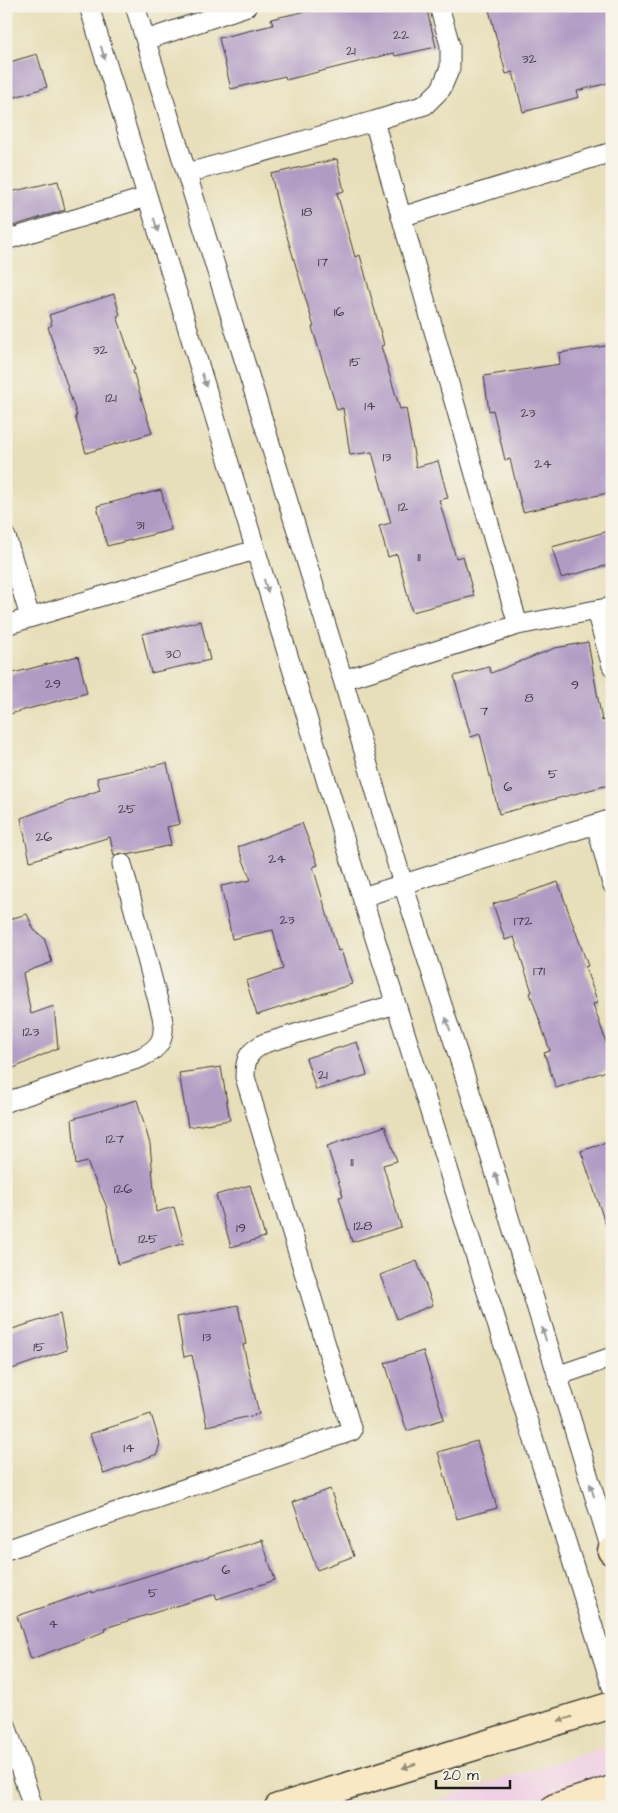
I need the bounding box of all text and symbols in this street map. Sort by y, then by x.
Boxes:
house number: 22 [393,25,409,45]
house number: 21 [346,41,356,61]
one-way arrow [99,46,107,61]
house number: 32 [521,49,537,69]
house number: 18 [302,202,312,222]
one-way arrow [152,218,160,233]
house number: 17 [318,252,329,272]
house number: 16 [334,302,345,322]
house number: 32 [92,340,108,360]
house number: 15 [349,352,361,372]
one-way arrow [201,373,209,388]
house number: 121 [105,388,117,408]
house number: 14 [364,396,376,416]
house number: 23 [520,403,536,423]
house number: 13 [383,447,391,467]
house number: 24 [534,454,552,474]
house number: 12 [398,497,408,517]
house number: 31 [136,515,145,535]
house number: 11 [417,547,421,567]
one-way arrow [262,579,270,594]
house number: 30 [165,644,181,664]
house number: 29 [45,674,61,694]
house number: 9 [571,675,579,695]
house number: 8 [524,688,534,708]
house number: 7 [480,701,489,721]
house number: 5 [548,764,558,784]
house number: 6 [504,777,513,797]
house number: 25 [118,799,136,819]
house number: 26 [36,827,53,847]
house number: 24 [268,849,286,869]
house number: 23 [279,910,295,930]
house number: 172 [514,911,532,931]
house number: 171 [533,961,545,981]
one-way arrow [444,1016,452,1031]
house number: 123 [23,1022,39,1042]
house number: 21 [318,1065,328,1085]
house number: 127 [106,1129,125,1149]
house number: 11 [350,1152,354,1172]
one-way arrow [492,1171,500,1186]
house number: 126 [114,1179,133,1199]
house number: 128 [354,1216,372,1236]
house number: 19 [236,1218,246,1238]
house number: 125 [138,1229,158,1249]
house number: 13 [203,1327,211,1347]
one-way arrow [539,1327,547,1342]
house number: 15 [33,1337,45,1357]
house number: 14 [123,1438,135,1458]
one-way arrow [588,1482,595,1497]
house number: 6 [222,1560,231,1580]
house number: 5 [148,1583,158,1603]
house number: 4 [48,1614,58,1634]
one-way arrow [557,1716,572,1724]
scale bar [436,1758,509,1790]
one-way arrow [402,1762,417,1770]
text: 20 m [443,1765,479,1786]

